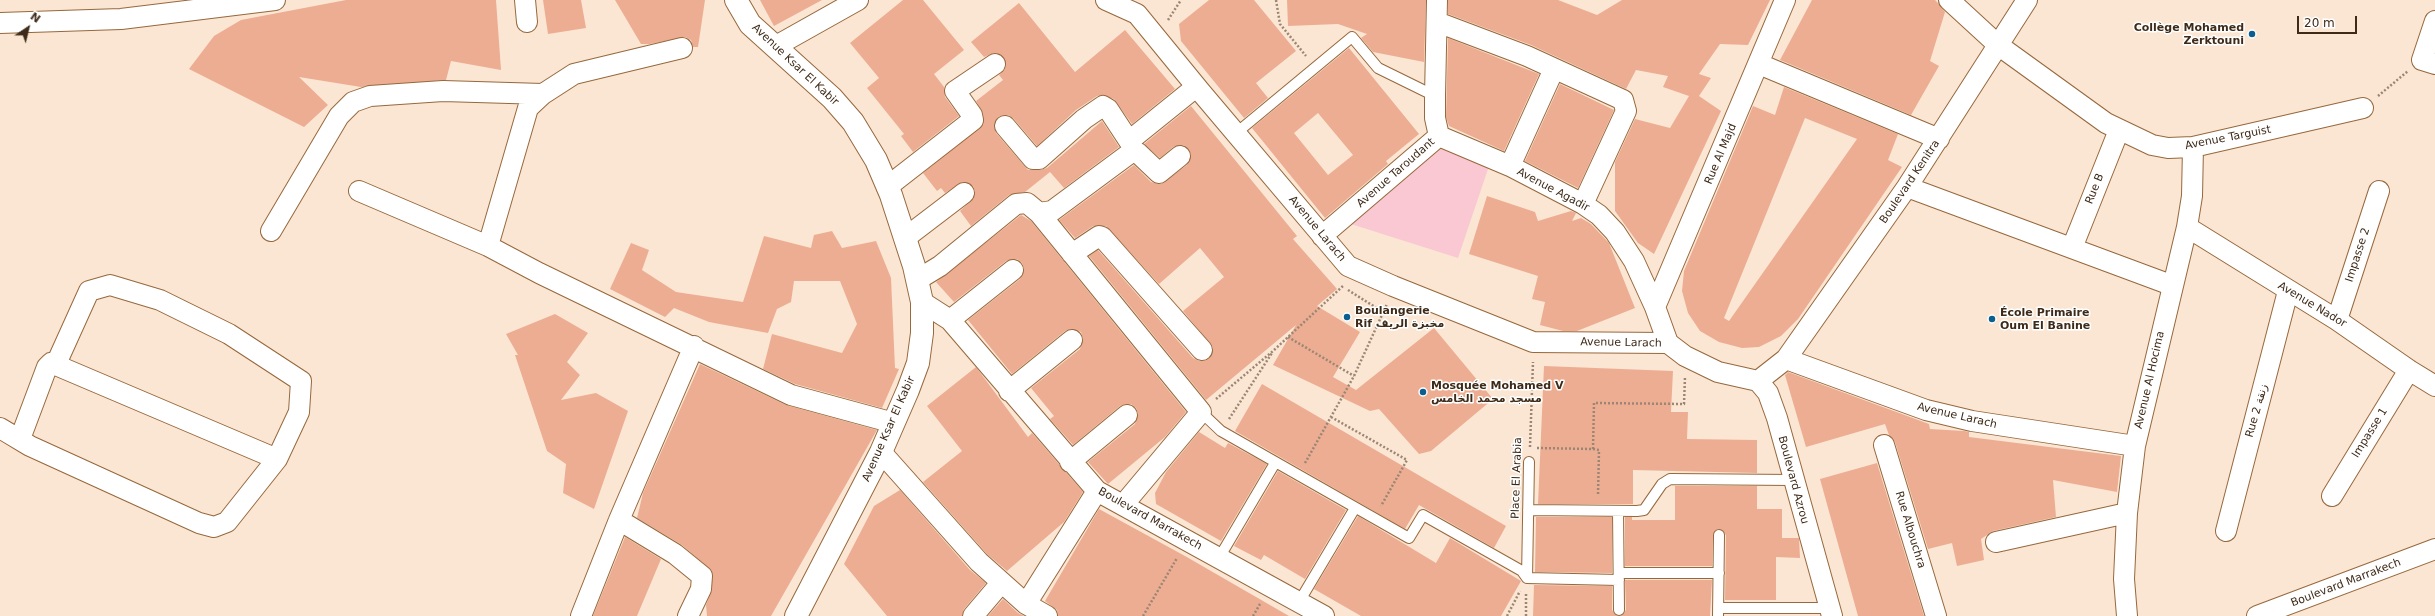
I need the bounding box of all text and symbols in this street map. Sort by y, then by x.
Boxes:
north arrow [8,8,48,48]
scale bar [2299,8,2359,34]
text: N [28,10,43,26]
text: 20 m [2304,16,2335,30]
street label: Avenue Ksar El Kabir [749,21,841,109]
place label: Collège Mohamed Zerktouni [2134,21,2244,47]
marker: Collège Mohamed Zerktouni [2247,29,2257,39]
street label: Rue Al Majd [1702,122,1740,186]
street label: Avenue Targuist [2184,123,2272,153]
street label: Avenue Taroudant [1354,136,1438,210]
street label: Boulevard Kenitra [1877,138,1943,226]
street label: Avenue Agadir [1515,165,1591,215]
street label: Rue B [2083,172,2107,206]
street label: Avenue Larach [1286,194,1348,264]
street label: Impasse 2 [2343,226,2373,284]
street label: Avenue Nador [2275,279,2349,331]
place label: Boulangerie Rif مخبزة الريف [1355,304,1444,330]
place label: École Primaire Oum El Banine [2000,306,2090,332]
marker: Boulangerie Rif مخبزة الريف [1342,312,1352,322]
marker: École Primaire Oum El Banine [1987,314,1997,324]
street label: Avenue Al Hocima [2132,330,2168,430]
street label: Avenue Larach [1580,336,1662,350]
street label: Avenue Ksar El Kabir [860,374,918,484]
place label: Mosquée Mohamed V مسجد محمد الخامس [1431,379,1563,405]
street label: Rue 2 زنقة [2243,383,2271,439]
marker: Mosquée Mohamed V مسجد محمد الخامس [1418,387,1428,397]
street label: Avenue Larach [1916,400,1998,432]
street label: Impasse 1 [2349,406,2391,460]
street label: Boulevard Azrou [1775,435,1811,525]
street label: Place El Arabia [1509,437,1525,519]
street label: Boulevard Marrakech [1096,485,1204,553]
street label: Rue Albouchra [1892,490,1928,570]
street label: Boulevard Marrakech [2289,556,2403,610]

